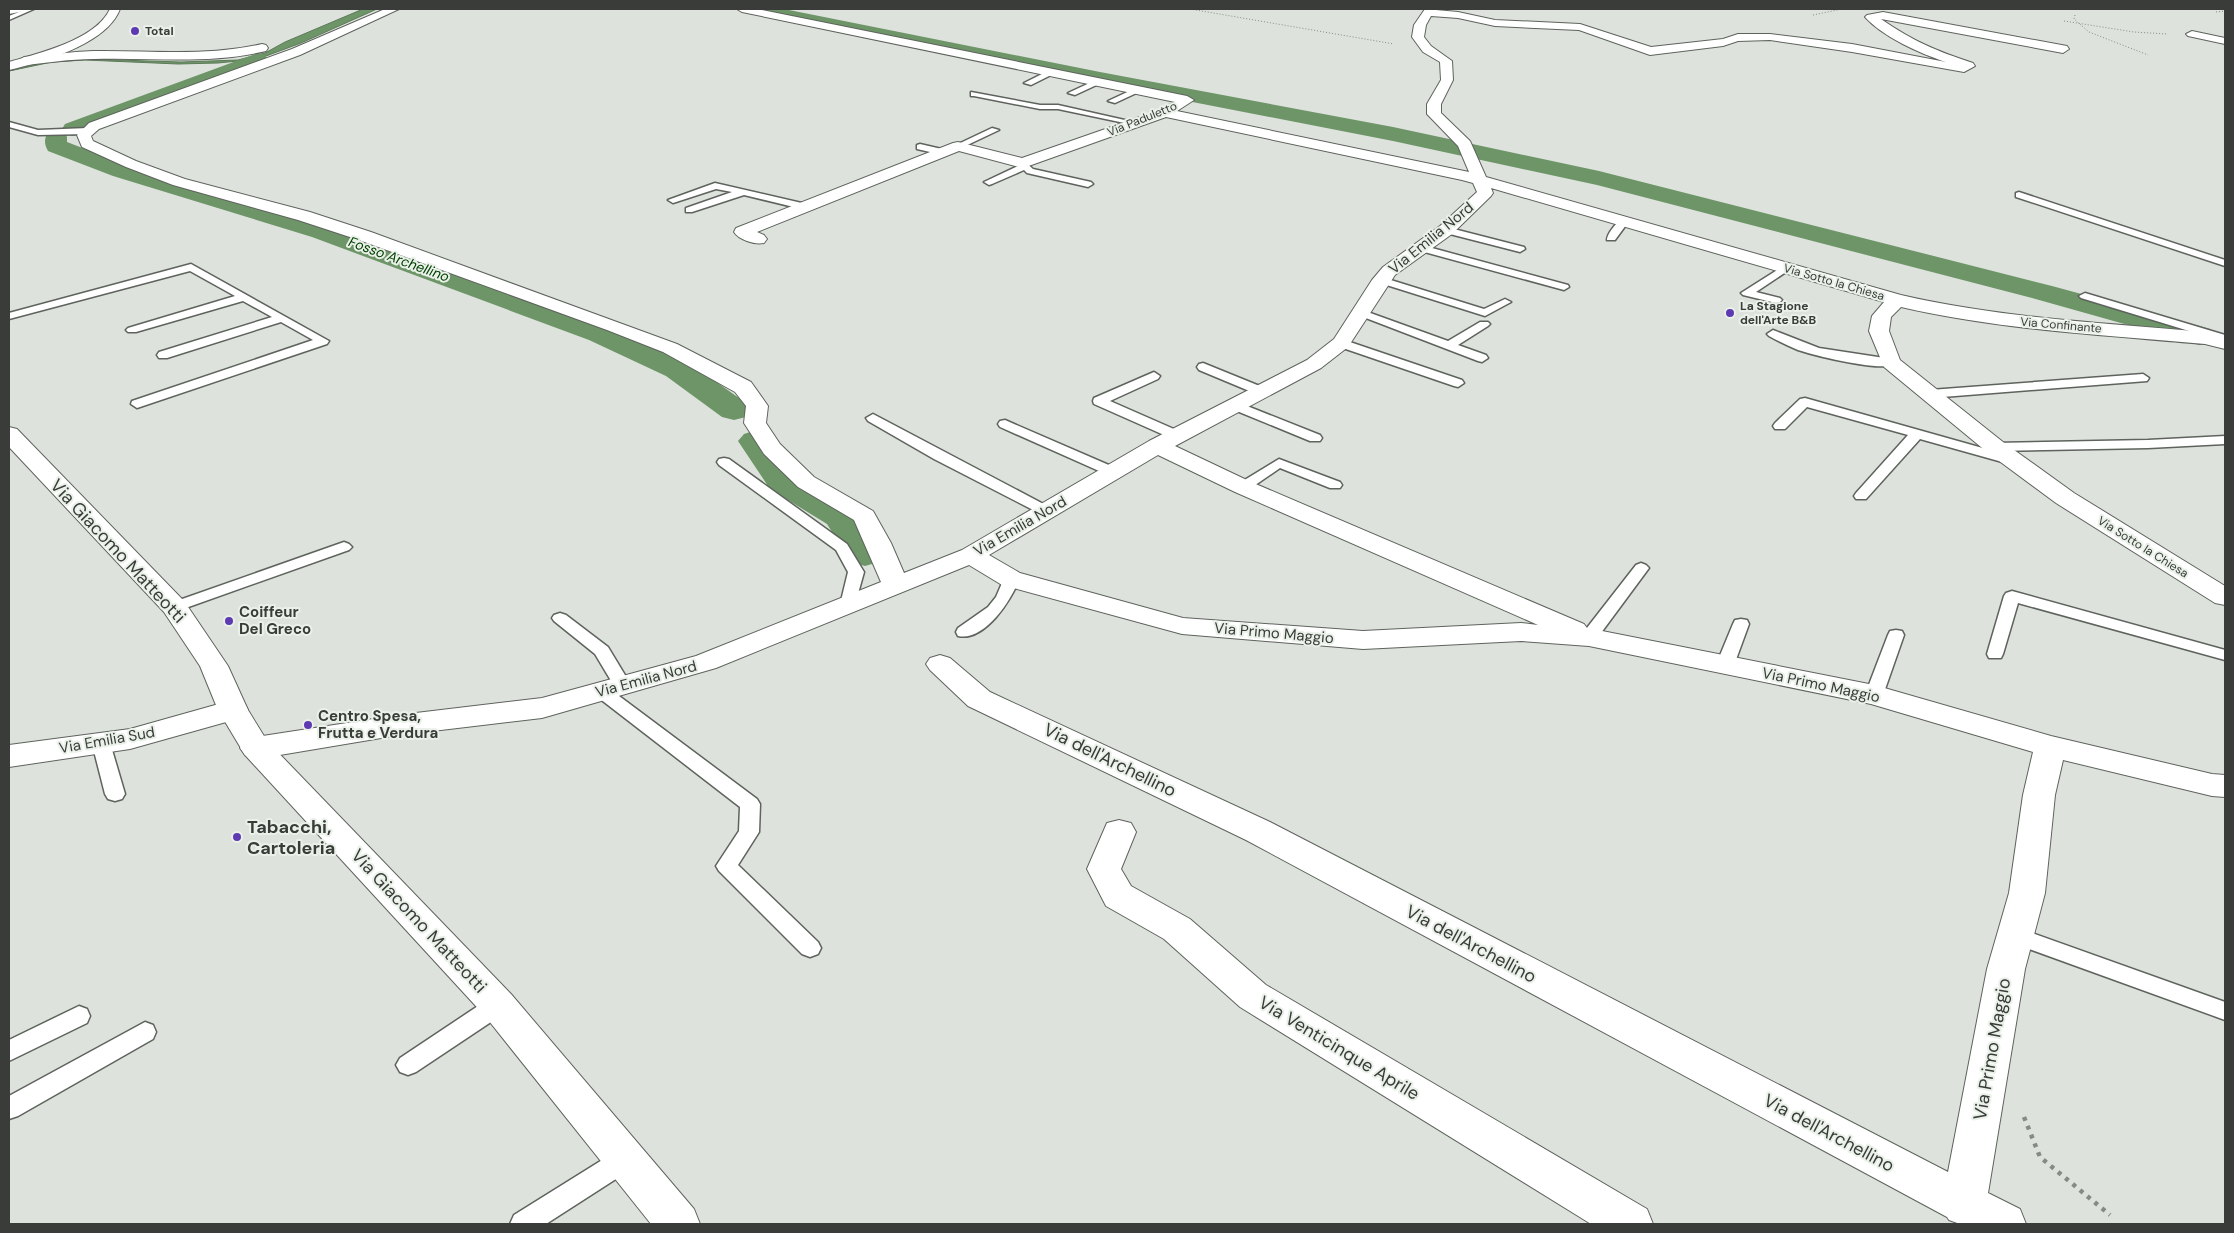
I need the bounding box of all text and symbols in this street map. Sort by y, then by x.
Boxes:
place label: Total [145,23,174,39]
marker: Total [129,25,141,37]
street label: Via Paduletto [1105,98,1179,140]
street label: Via Emilia Nord [1384,197,1478,279]
water label: Fosso Archellino [346,232,452,286]
street label: Via Sotto la Chiesa [1782,260,1886,304]
place label: La Stagione dell'Arte B&B [1740,298,1817,328]
marker: La Stagione dell'Arte B&B [1724,307,1736,319]
street label: Via Confinante [2020,313,2103,337]
street label: Via Giacomo Matteotti [45,474,191,628]
street label: Via Emilia Nord [970,491,1070,561]
street label: Via Sotto la Chiesa [2095,513,2191,581]
place label: Coiffeur Del Greco [239,602,311,639]
marker: Coiffeur Del Greco [223,615,235,627]
street label: Via Primo Maggio [1213,618,1335,648]
street label: Via Emilia Nord [593,656,699,702]
street label: Via Primo Maggio [1760,663,1882,707]
place label: Centro Spesa, Frutta e Verdura [318,706,438,743]
street label: Via dell'Archellino [1040,717,1180,803]
marker: Centro Spesa, Frutta e Verdura [302,719,314,731]
street label: Via Emilia Sud [57,722,157,758]
place label: Tabacchi, Cartoleria [247,815,335,860]
marker: Tabacchi, Cartoleria [231,831,243,843]
street label: Via Giacomo Matteotti [346,844,492,998]
street label: Via dell'Archellino [1401,899,1541,989]
street label: Via Primo Maggio [1968,976,2016,1122]
street label: Via Venticinque Aprile [1254,990,1424,1106]
street label: Via dell'Archellino [1759,1088,1899,1178]

